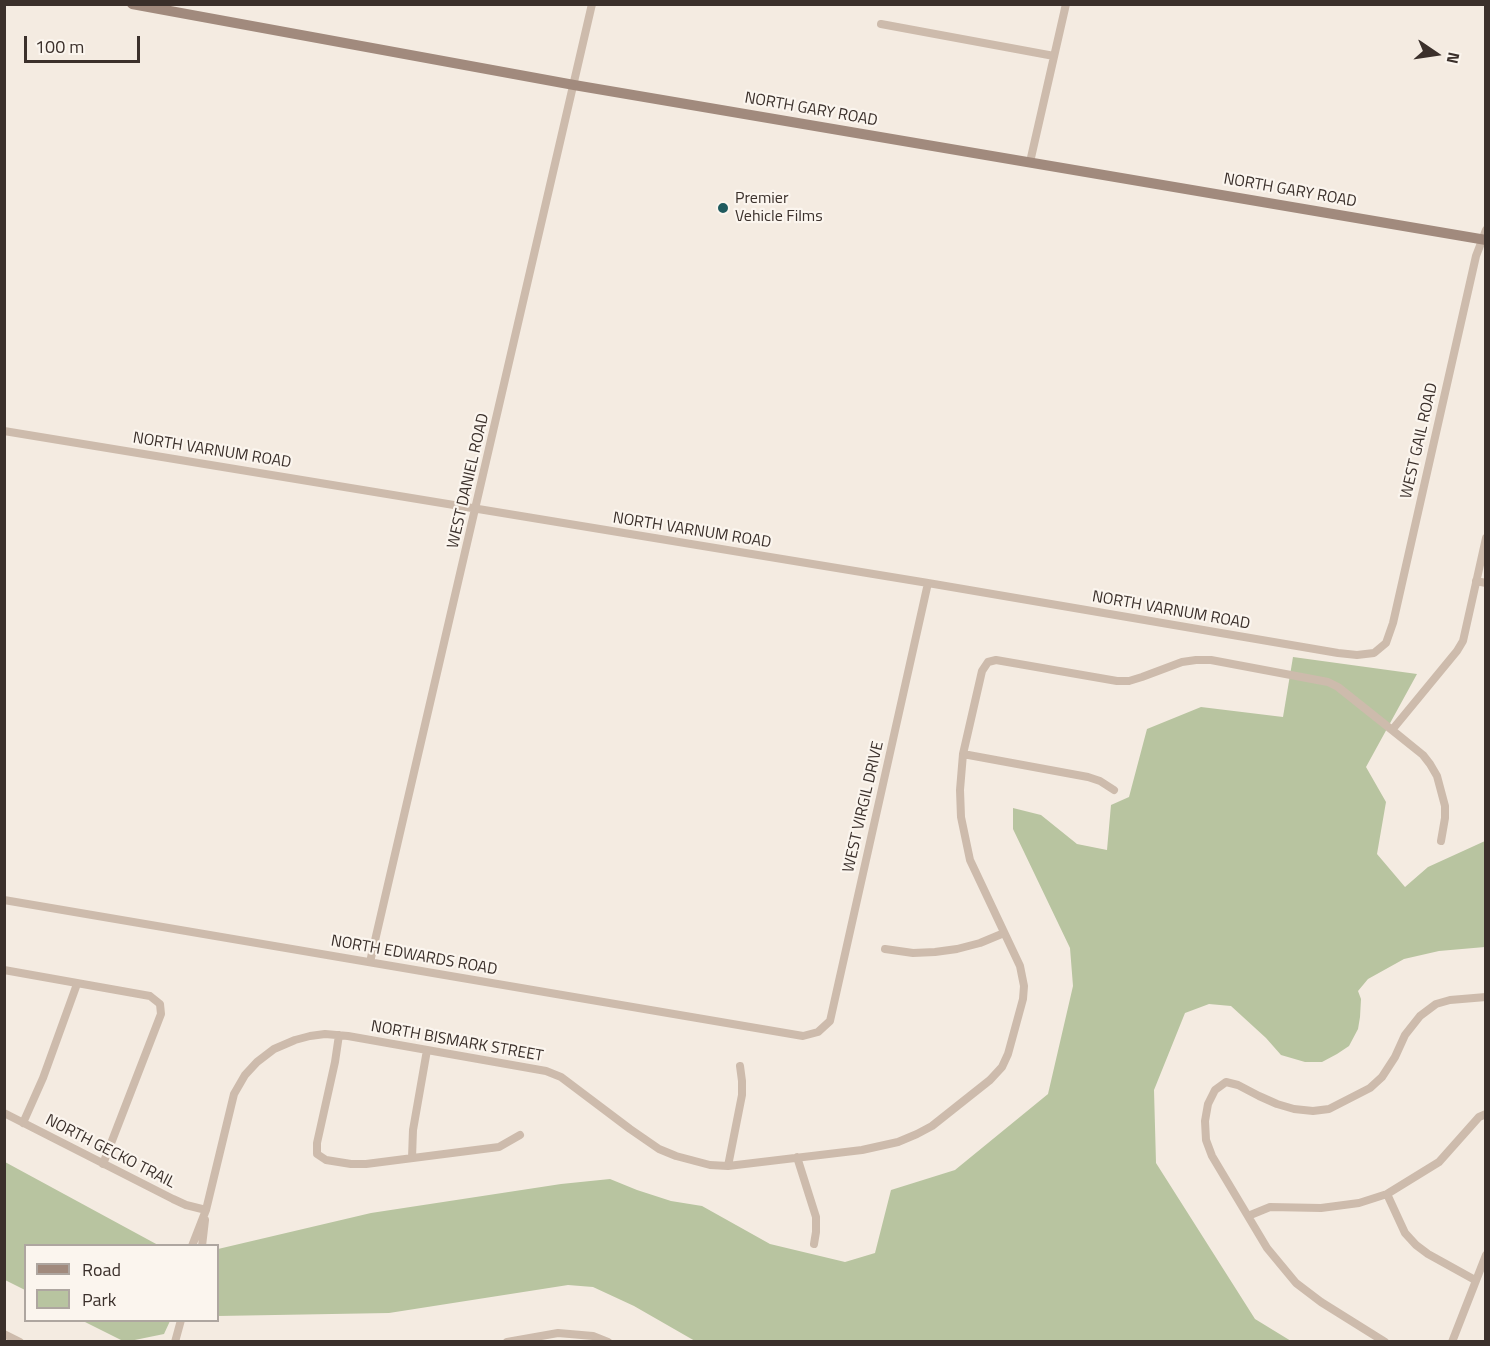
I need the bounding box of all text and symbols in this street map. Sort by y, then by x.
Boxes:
scale bar [27,24,142,62]
north arrow [1406,24,1466,84]
text: 100 m [35,33,84,60]
text: N [1441,50,1466,66]
street label: NORTH GARY ROAD [743,89,879,131]
street label: NORTH GARY ROAD [1222,170,1358,212]
place label: Premier Vehicle Films [735,189,823,227]
marker: Premier Vehicle Films [716,201,730,215]
street label: WEST GAIL ROAD [1397,381,1443,501]
street label: WEST DANIEL ROAD [444,412,494,550]
street label: NORTH VARNUM ROAD [131,429,293,473]
street label: NORTH VARNUM ROAD [611,509,773,553]
street label: NORTH VARNUM ROAD [1090,588,1252,634]
street label: WEST VIRGIL DRIVE [840,740,888,874]
street label: NORTH EDWARDS ROAD [329,932,499,980]
street label: NORTH BISMARK STREET [369,1017,545,1067]
street label: NORTH GECKO TRAIL [42,1111,178,1193]
legend [24,1244,219,1322]
text: Road [82,1256,121,1283]
text: Park [82,1286,116,1313]

